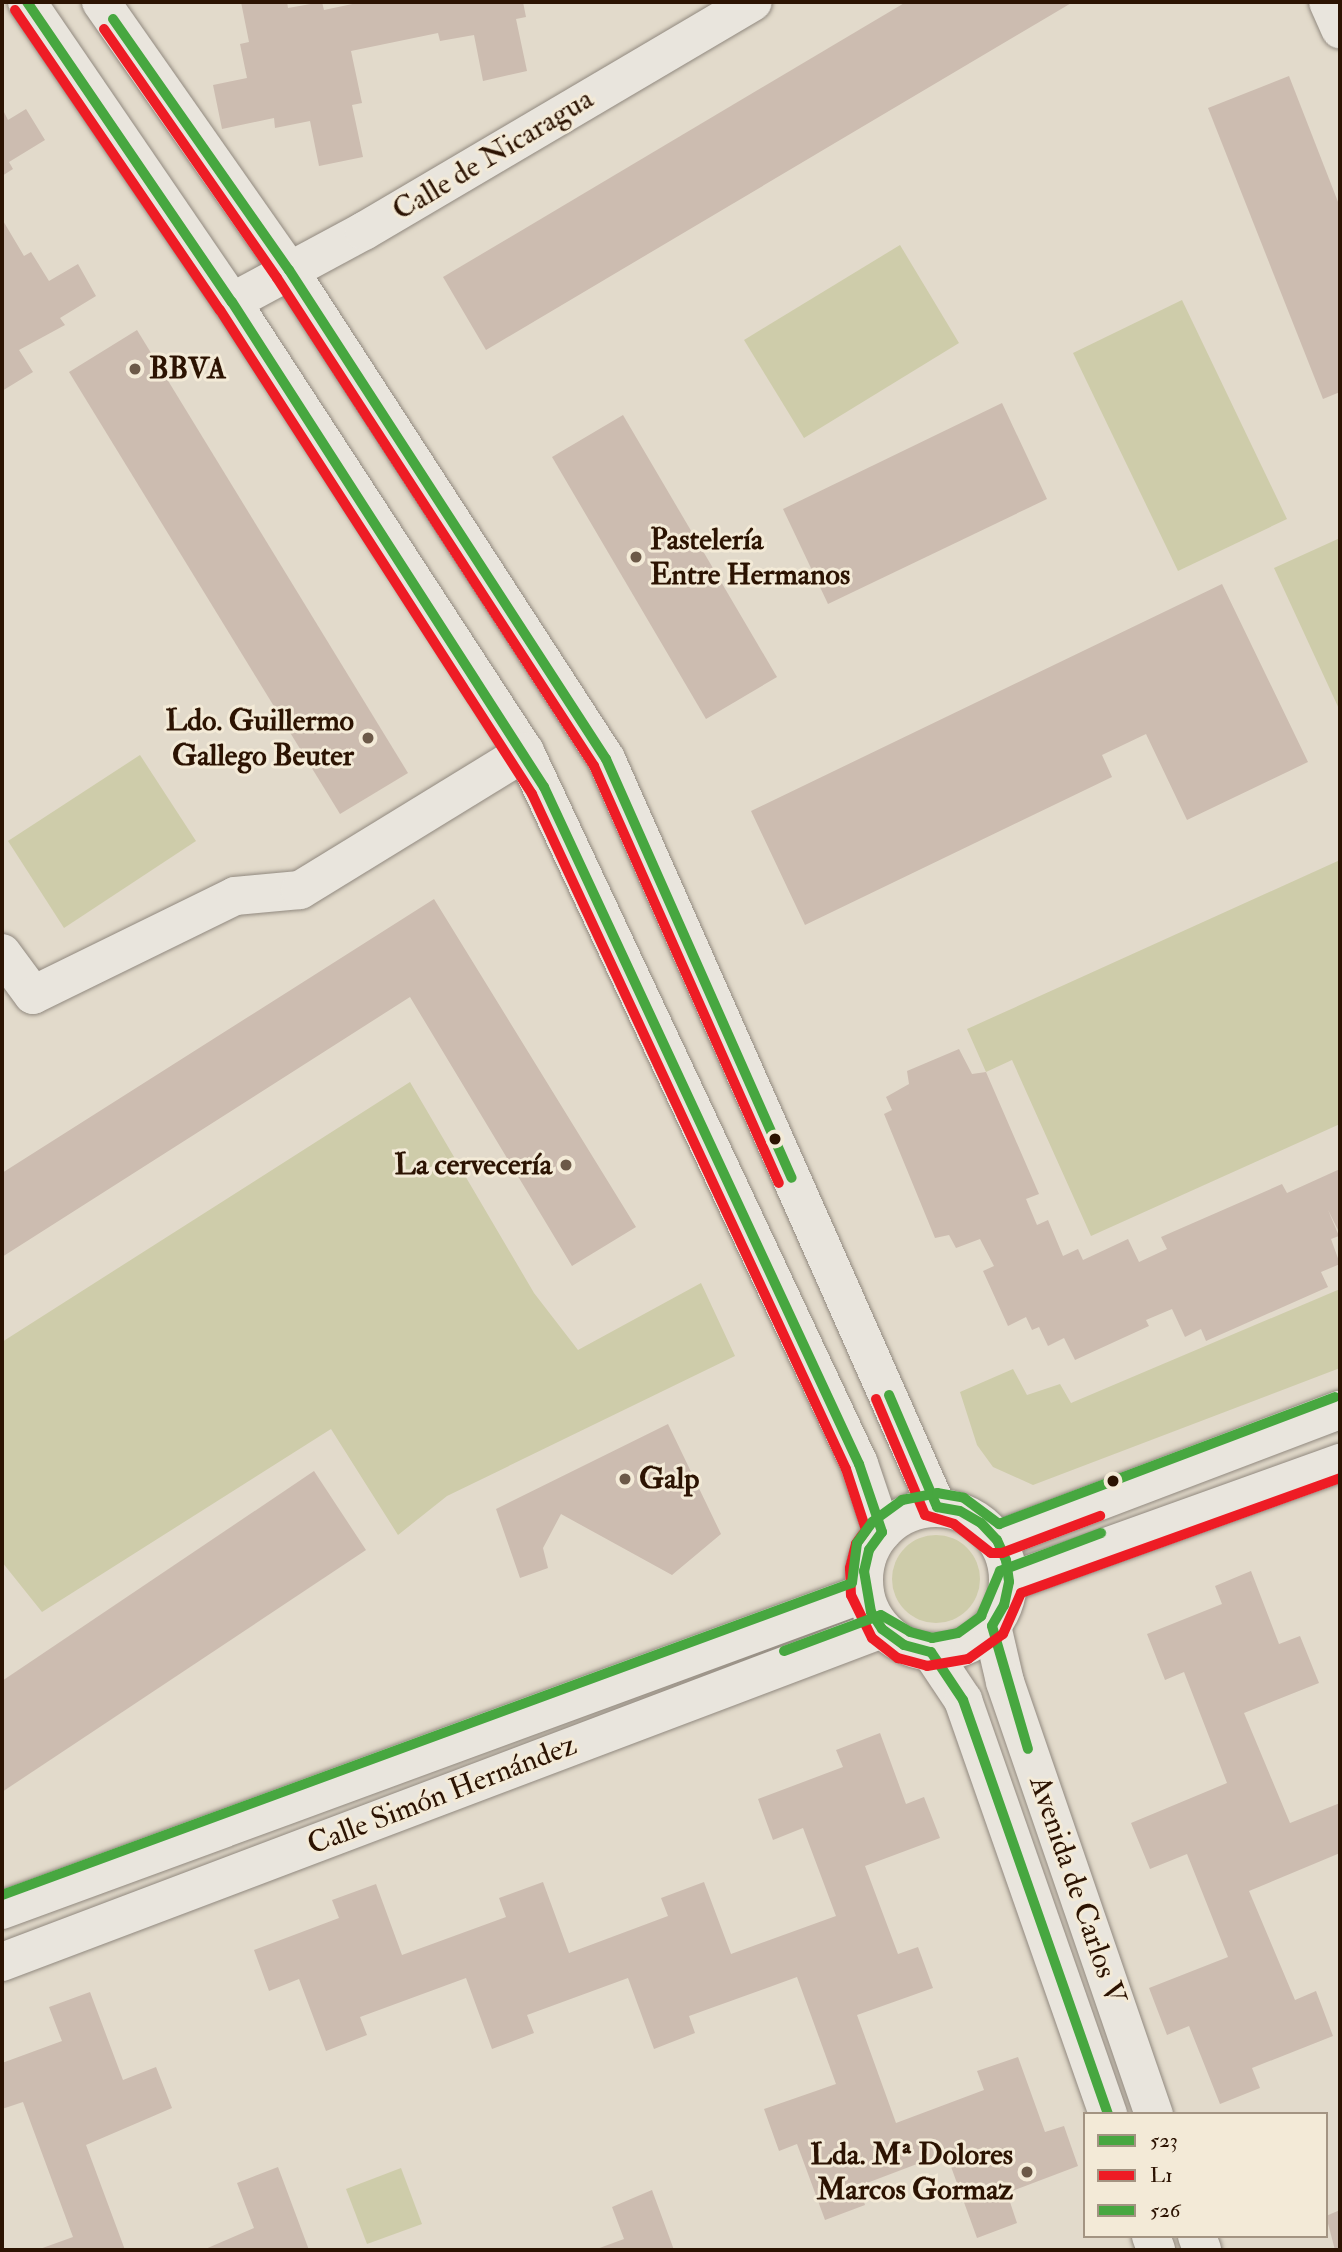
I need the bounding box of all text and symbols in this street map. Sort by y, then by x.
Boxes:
street label: Calle de Nicaragua [386,81,600,229]
place label: BBVA [149,351,226,387]
marker: BBVA [127,361,143,377]
place label: Pastelería Entre Hermanos [650,522,850,592]
marker: Pastelería Entre Hermanos [628,549,644,565]
place label: Ldo. Guillermo Gallego Beuter [165,703,354,774]
marker: Ldo. Guillermo Gallego Beuter [360,730,376,746]
unlabelled marker [768,1132,782,1146]
place label: La cervecería [394,1147,552,1183]
marker: La cervecería [558,1157,574,1173]
place label: Galp [639,1461,699,1497]
marker: Galp [617,1471,633,1487]
unlabelled marker [1106,1474,1120,1488]
street label: Calle Simón Hernández [302,1727,582,1863]
street label: Avenida de Carlos V [1021,1771,1133,2009]
legend [1083,2112,1328,2238]
text: 523 [1150,2127,1178,2154]
place label: Lda. Mª Dolores Marcos Gormaz [810,2137,1013,2208]
text: L1 [1150,2162,1173,2189]
marker: Lda. Mª Dolores Marcos Gormaz [1019,2164,1035,2180]
text: 526 [1150,2197,1180,2224]

